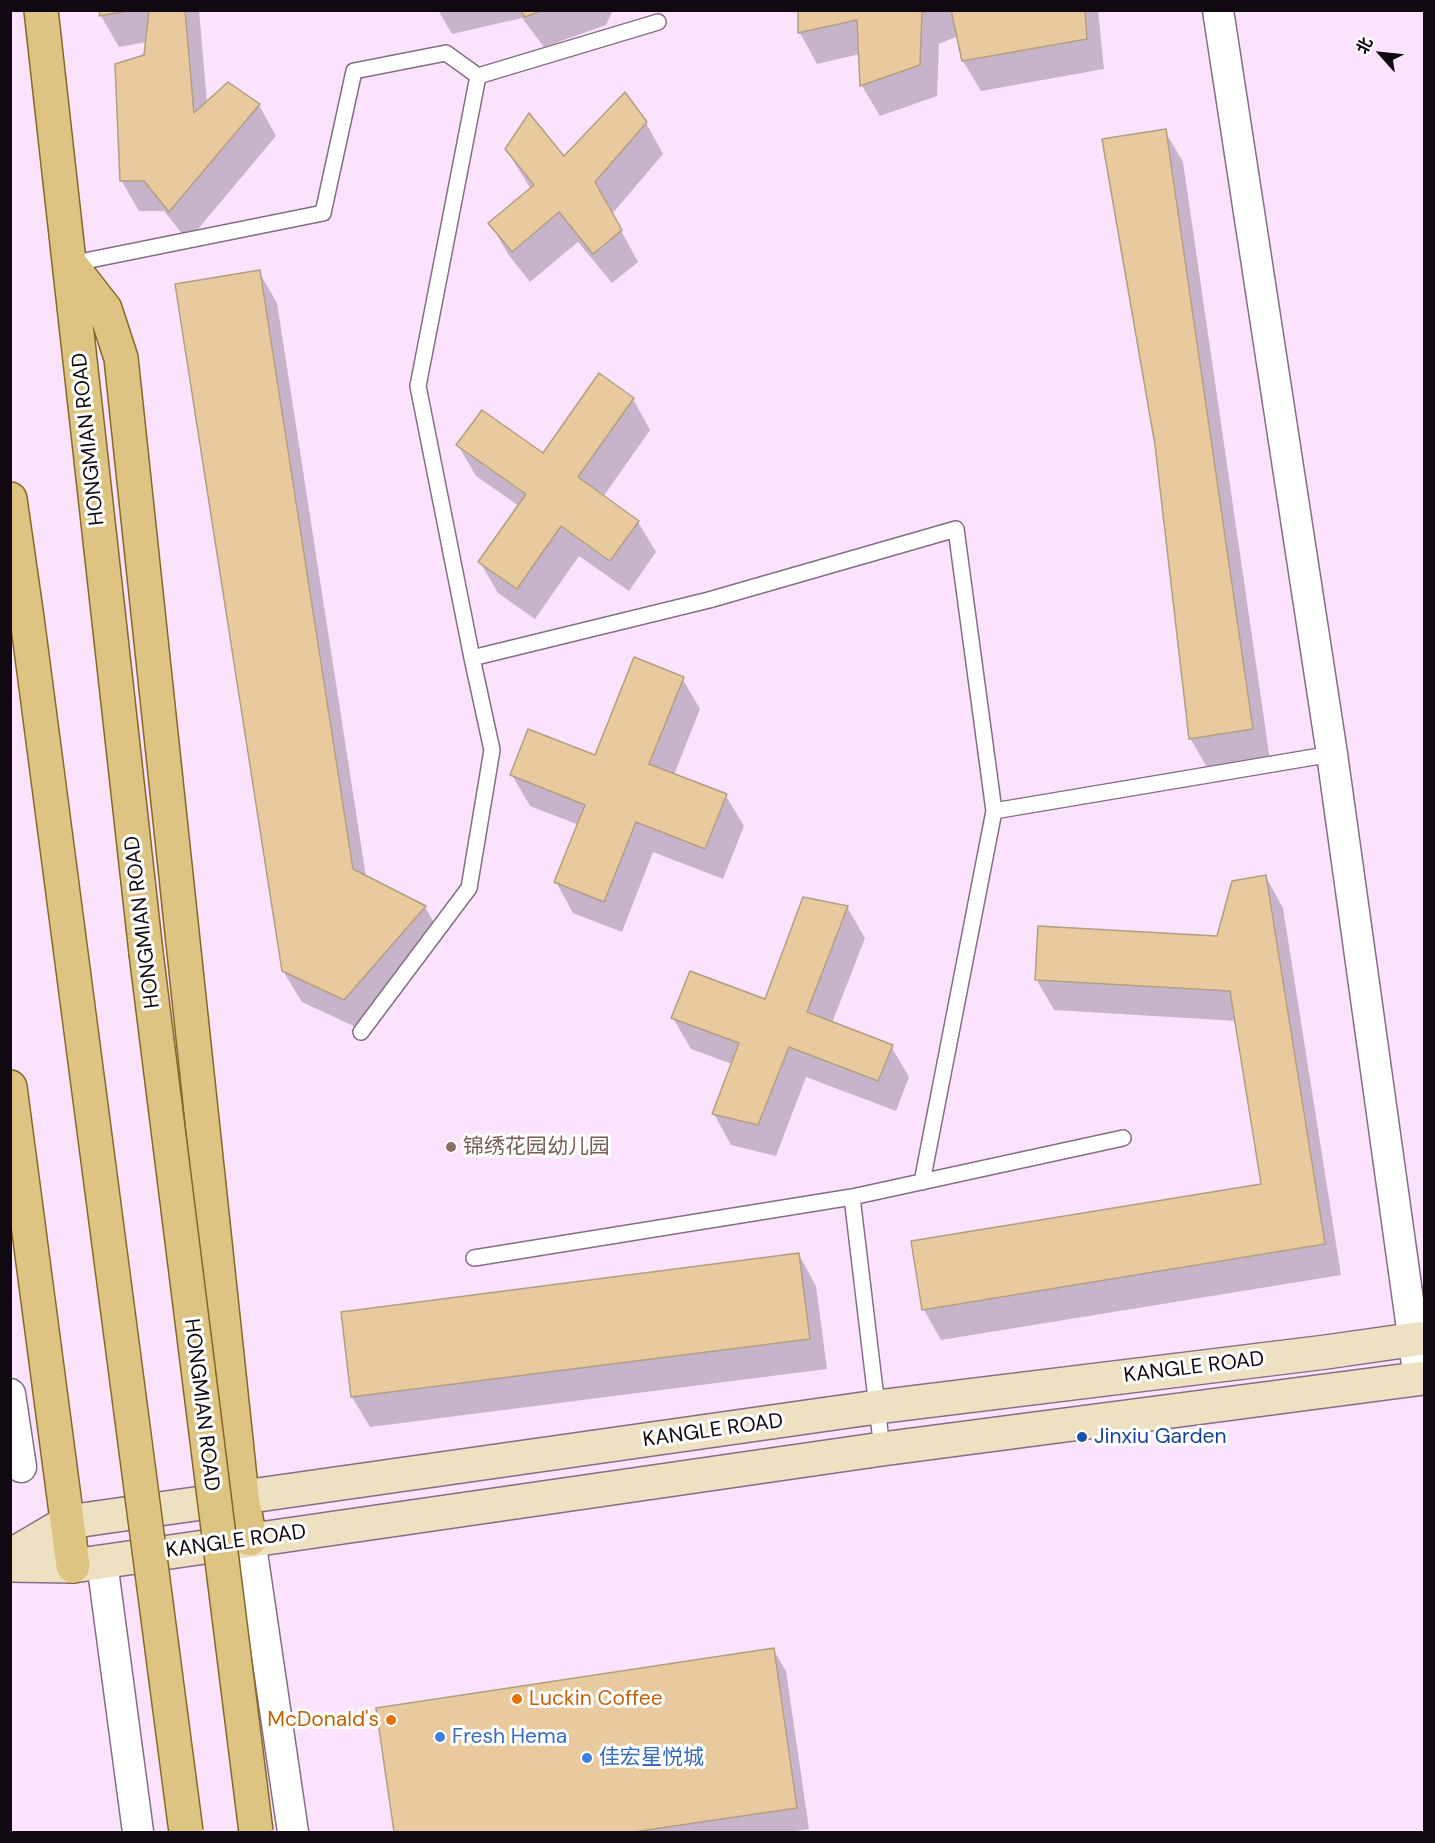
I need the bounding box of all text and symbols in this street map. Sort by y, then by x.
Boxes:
north arrow [1351,24,1411,84]
text: 北 [1352,34,1378,58]
street label: HONGMIAN ROAD [67,351,111,527]
street label: HONGMIAN ROAD [120,834,166,1010]
place label: 锦绣花园幼儿园 [463,1134,610,1160]
marker: 锦绣花园幼儿园 [444,1140,458,1154]
street label: HONGMIAN ROAD [178,1317,224,1493]
street label: KANGLE ROAD [1122,1347,1266,1389]
street label: KANGLE ROAD [641,1409,785,1453]
place label: Jinxiu Garden [1094,1424,1227,1450]
marker: Jinxiu Garden [1075,1430,1089,1444]
street label: KANGLE ROAD [164,1520,308,1564]
place label: Luckin Coffee [529,1686,663,1712]
marker: Luckin Coffee [510,1692,524,1706]
place label: McDonald's [267,1707,379,1733]
marker: McDonald's [384,1713,398,1727]
place label: Fresh Hema [452,1724,567,1750]
marker: Fresh Hema [433,1730,447,1744]
place label: 佳宏星悦城 [599,1745,704,1771]
marker: 佳宏星悦城 [580,1751,594,1765]

